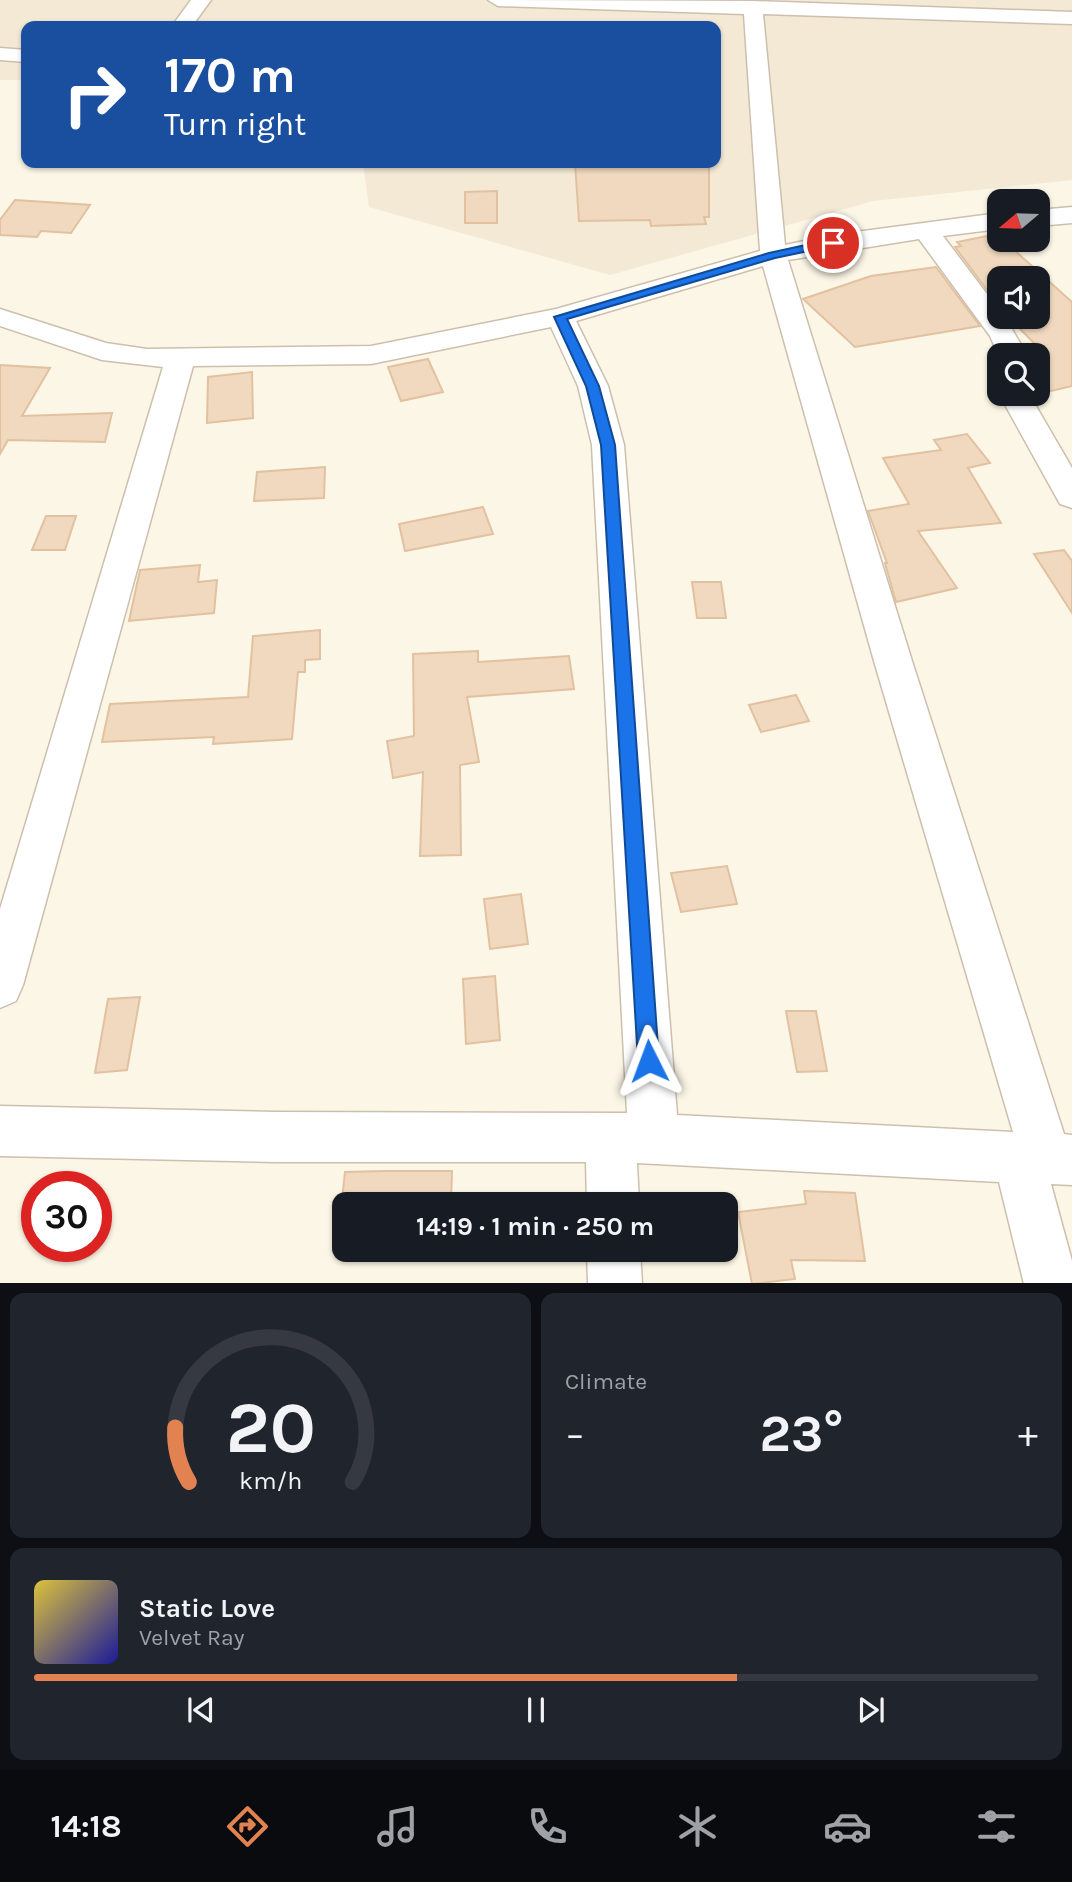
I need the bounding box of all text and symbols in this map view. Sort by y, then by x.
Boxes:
text: 170 m [164,47,296,104]
icon: right [49,49,140,140]
text: Turn right [164,106,306,143]
north arrow [987,189,1050,252]
map controls [987,189,1050,406]
pin [803,213,863,273]
icon: arrive [814,224,852,262]
button: sound [987,266,1050,329]
button: search [987,343,1050,406]
position arrow [612,1024,686,1098]
speed limit sign: 30 [21,1171,112,1262]
text: 14:19 · 1 min · 250 m [416,1211,654,1242]
text: Climate [565,1368,647,1395]
text: 20 [225,1385,316,1470]
text: 23° [759,1403,844,1464]
text: − [565,1412,585,1457]
text: + [1018,1412,1038,1457]
text: km/h [239,1465,302,1494]
text: Static Love [139,1593,275,1624]
text: Velvet Ray [139,1624,244,1651]
icon: previous [182,1691,220,1729]
icon: pause [517,1691,555,1729]
icon: next [852,1691,890,1729]
icon: directions [223,1802,272,1851]
icon: music [373,1802,422,1851]
icon: phone [523,1802,572,1851]
icon: climate [673,1802,722,1851]
icon: car [823,1802,872,1851]
icon: filters [972,1802,1021,1851]
text: 14:18 [50,1808,122,1845]

